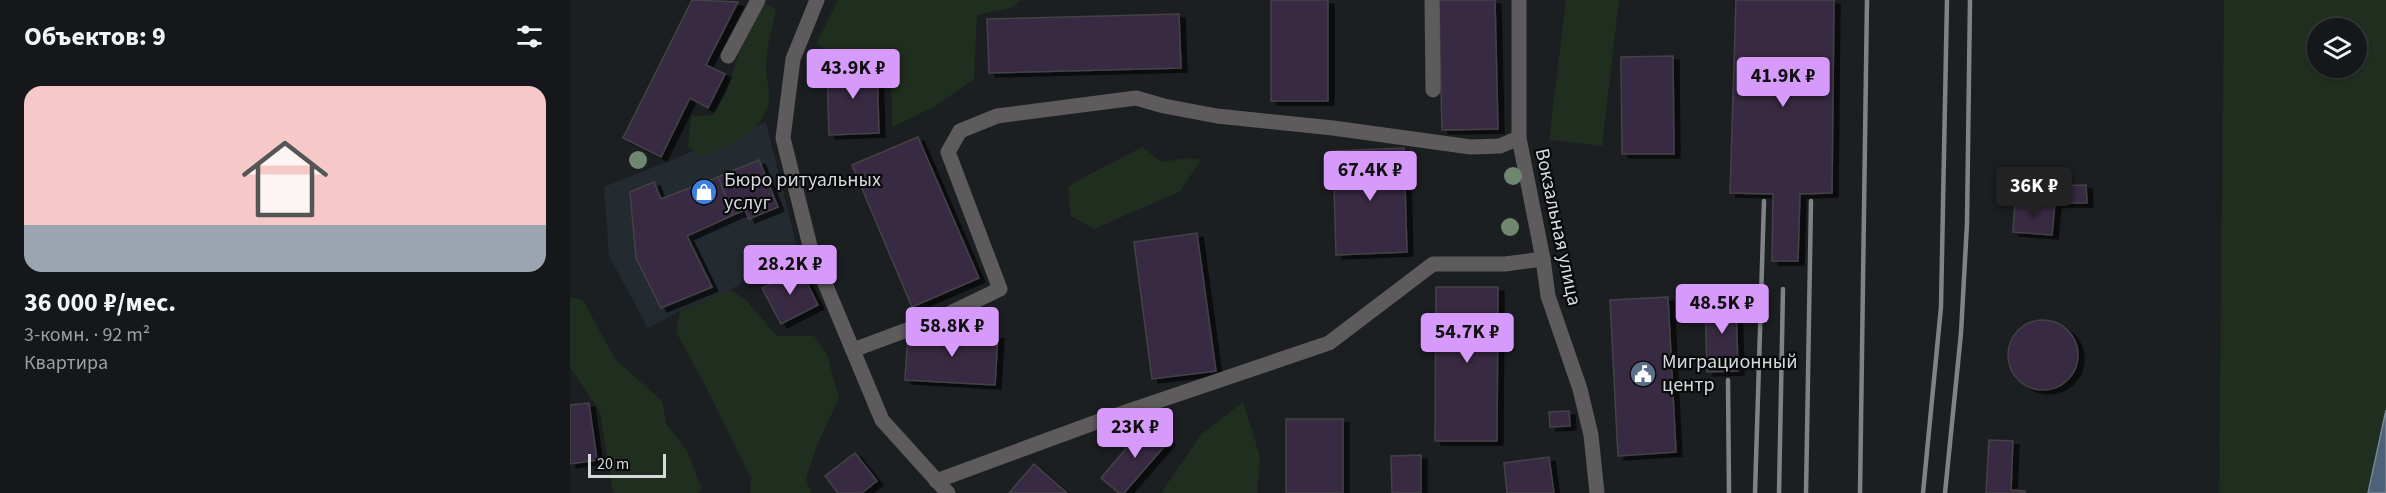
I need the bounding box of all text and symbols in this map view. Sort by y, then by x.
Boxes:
text: Объектов: 9 [24,18,166,55]
map controls [2307,18,2367,78]
button: layers [2307,18,2367,78]
icon: filters [513,20,546,53]
pin: 43.9K ₽ [798,49,908,100]
text: 43.9K ₽ [821,54,885,82]
pin: 41.9K ₽ [1728,57,1838,108]
text: 41.9K ₽ [1751,62,1815,90]
icon: home [231,125,339,233]
street label: Вокзальная улица [1528,146,1588,308]
pin: 67.4K ₽ [1315,151,1425,202]
text: 67.4K ₽ [1338,156,1402,184]
place label: Бюро ритуальных услуг [724,166,881,217]
pin: 36K ₽ [1992,167,2076,218]
text: 36K ₽ [2010,172,2058,200]
shop icon: Бюро ритуальных услуг [689,177,719,207]
pin: 28.2K ₽ [735,245,845,296]
text: 28.2K ₽ [758,250,822,278]
text: 36 000 ₽/мес. [24,284,176,321]
pin: 48.5K ₽ [1667,284,1777,335]
text: 48.5K ₽ [1690,289,1754,317]
pin: 58.8K ₽ [897,307,1007,358]
text: 58.8K ₽ [920,312,984,340]
pin: 54.7K ₽ [1412,313,1522,364]
text: 54.7K ₽ [1435,318,1499,346]
text: 3-комн. · 92 m² [24,321,150,349]
place label: Миграционный центр [1662,348,1798,399]
text: Квартира [24,349,108,377]
public building icon: Миграционный центр [1628,359,1658,389]
pin: 23K ₽ [1093,408,1177,459]
text: 23K ₽ [1111,413,1159,441]
scale bar [588,451,666,478]
text: 20 m [597,453,629,475]

